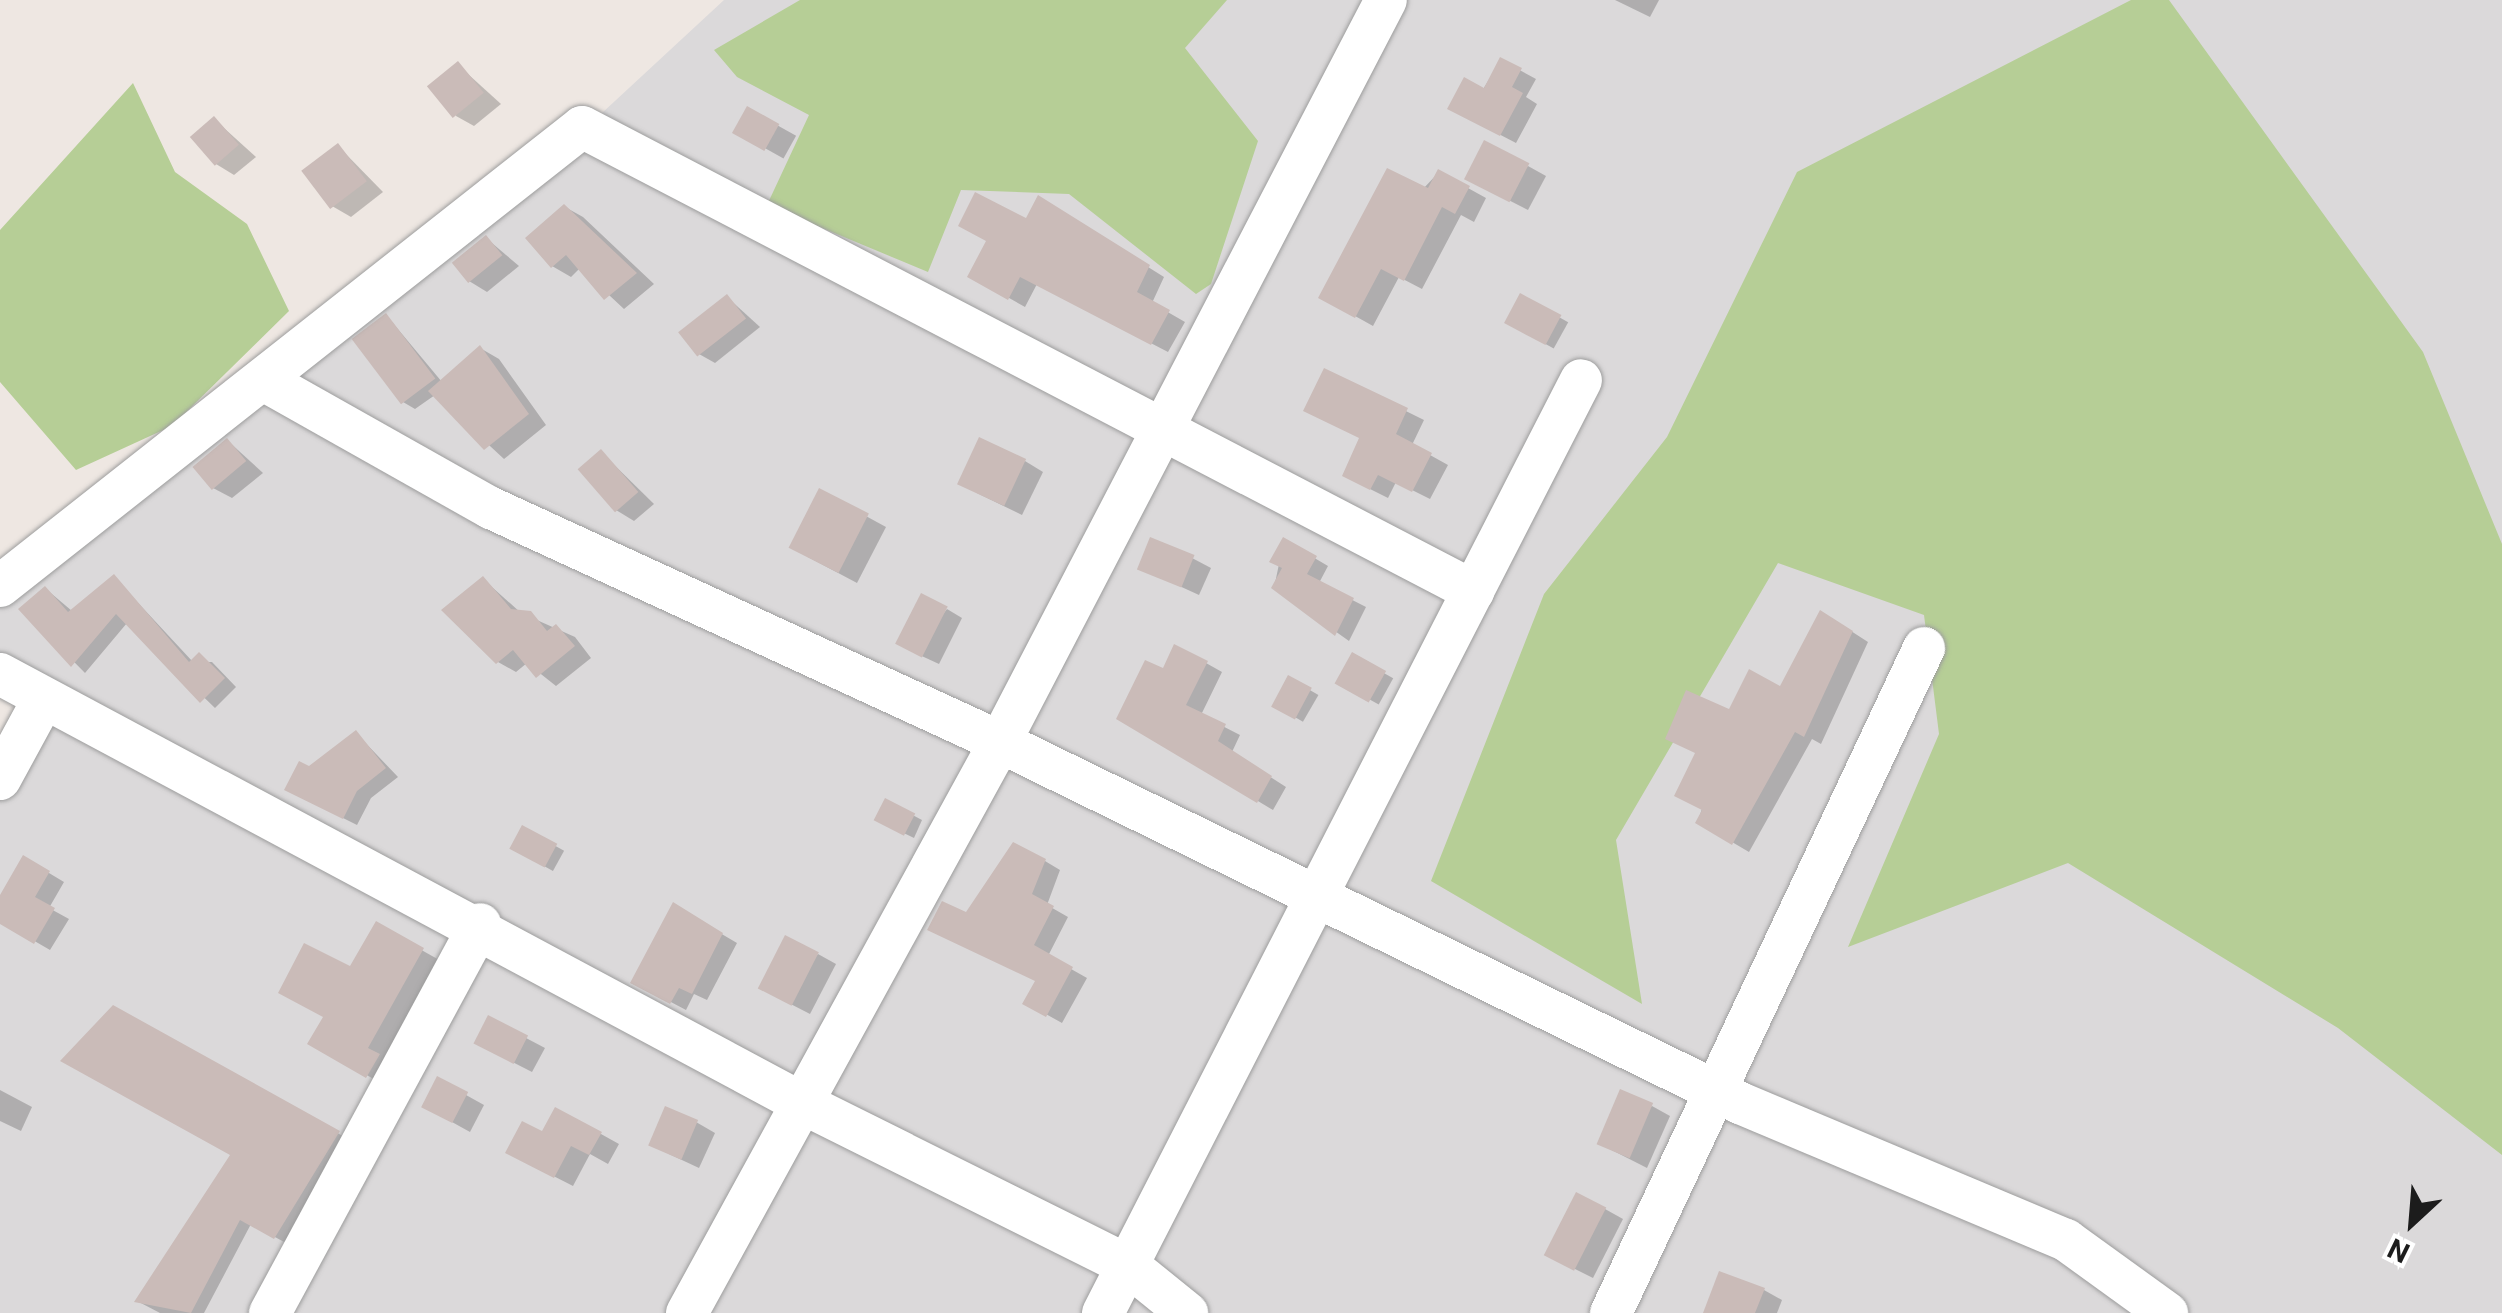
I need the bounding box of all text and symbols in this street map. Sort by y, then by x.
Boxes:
north arrow [2362,1173,2462,1273]
text: N [2383,1231,2415,1270]

